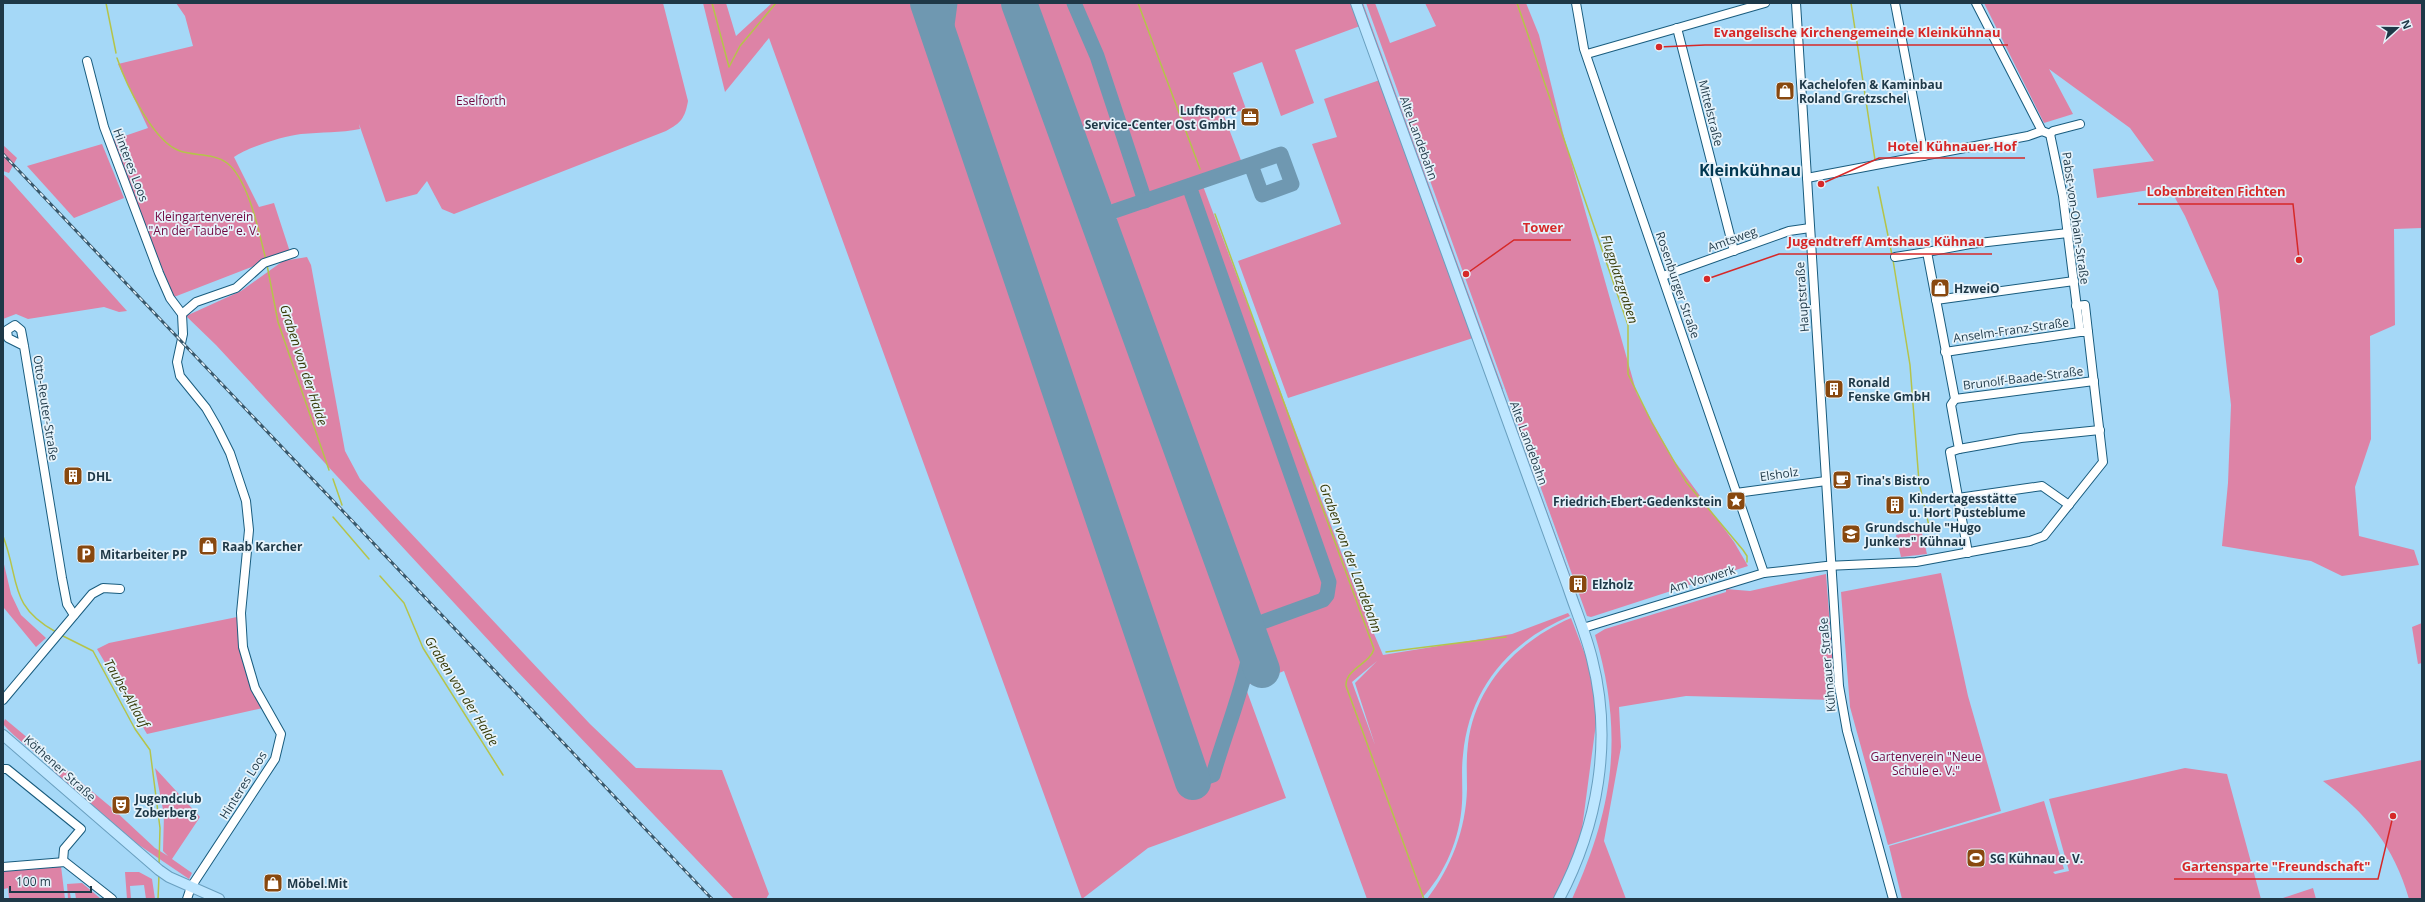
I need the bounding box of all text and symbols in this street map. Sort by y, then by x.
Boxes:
north arrow [2377,8,2417,48]
text: N [2398,17,2415,31]
callout: Evangelische Kirchengemeinde Kleinkühnau [1705,20,2008,45]
text: Evangelische Kirchengemeinde Kleinkühnau [1714,23,2000,41]
place label: Kachelofen & Kaminbau Roland Gretzschel [1799,76,1943,107]
street label: Mittelstraße [1695,78,1728,148]
shop icon: Kachelofen & Kaminbau Roland Gretzschel [1774,80,1796,102]
park label: Eselforth [456,92,506,109]
street label: Alte Landebahn [1396,94,1442,182]
place label: Luftsport Service-Center Ost GmbH [1085,102,1236,133]
office icon: Luftsport Service-Center Ost GmbH [1239,106,1261,128]
street label: Hinteres Loos [109,126,153,204]
callout: Hotel Kühnauer Hof [1879,133,2025,158]
text: Hotel Kühnauer Hof [1887,137,2018,155]
street label: Pabst-von-Ohain-Straße [2058,151,2094,286]
district label: Kleinkühnau [1699,159,1801,181]
callout: Lobenbreiten Fichten [2138,179,2293,204]
text: Lobenbreiten Fichten [2146,182,2286,200]
park label: Kleingartenverein "An der Taube" e. V. [149,208,259,239]
callout: Tower [1514,215,1571,240]
text: Tower [1523,218,1563,236]
street label: Amtsweg [1705,222,1759,256]
street label: Rosenburger Straße [1652,229,1704,341]
callout: Jugendtreff Amtshaus Kühnau [1779,229,1992,254]
water label: Flugplatzgraben [1597,232,1643,326]
text: Jugendtreff Amtshaus Kühnau [1787,232,1984,250]
street label: Hauptstraße [1791,261,1813,333]
shop icon: HzweiO [1929,277,1951,299]
place label: HzweiO [1954,280,2000,297]
water label: Graben von der Halde [276,302,332,428]
street label: Anselm-Franz-Straße [1952,313,2070,347]
street label: Otto-Reuter-Straße [29,354,63,462]
street label: Brunolf-Baade-Straße [1962,362,2084,394]
place label: Ronald Fenske GmbH [1848,374,1930,405]
building icon: Ronald Fenske GmbH [1823,378,1845,400]
street label: Alte Landebahn [1506,399,1552,487]
street label: Elsholz [1759,463,1800,485]
building icon: DHL [62,465,84,487]
place label: DHL [87,468,112,485]
cafe icon: Tina's Bistro [1831,469,1853,491]
place label: Tina's Bistro [1856,472,1930,489]
water label: Graben von der Landebahn [1316,481,1386,635]
place icon: Friedrich-Ebert-Gedenkstein [1725,490,1747,512]
place label: Kindertagesstätte u. Hort Pusteblume [1909,490,2026,521]
place label: Friedrich-Ebert-Gedenkstein [1553,493,1722,510]
building icon: Kindertagesstätte u. Hort Pusteblume [1884,494,1906,516]
place label: Grundschule "Hugo Junkers" Kühnau [1864,519,1981,550]
school or university icon: Grundschule "Hugo Junkers" Kühnau [1840,523,1862,545]
shop icon: Raab Karcher [197,535,219,557]
place label: Raab Karcher [222,538,303,555]
parking icon: Mitarbeiter PP [75,543,97,565]
place label: Mitarbeiter PP [100,546,187,563]
street label: Am Vorwerk [1667,561,1738,597]
building icon: Elzholz [1567,573,1589,595]
place label: Elzholz [1592,576,1633,593]
street label: Kühnauer Straße [1814,617,1840,713]
water label: Graben von der Halde [421,633,503,750]
water label: Taube-Altlauf [100,655,155,732]
street label: Köthener Straße [20,731,100,805]
street label: Hinteres Loos [215,748,271,822]
park label: Gartenverein "Neue Schule e. V." [1870,748,1982,779]
place label: Jugendclub Zoberberg [134,790,202,821]
theatre icon: Jugendclub Zoberberg [110,794,132,816]
sports icon: SG Kühnau e. V. [1965,847,1987,869]
place label: SG Kühnau e. V. [1990,850,2083,867]
callout: Gartensparte "Freundschaft" [2174,854,2378,879]
text: Gartensparte "Freundschaft" [2182,857,2370,875]
scale bar [10,868,91,894]
shop icon: Möbel.Mit [262,872,284,894]
text: 100 m [16,873,51,890]
place label: Möbel.Mit [287,875,348,892]

